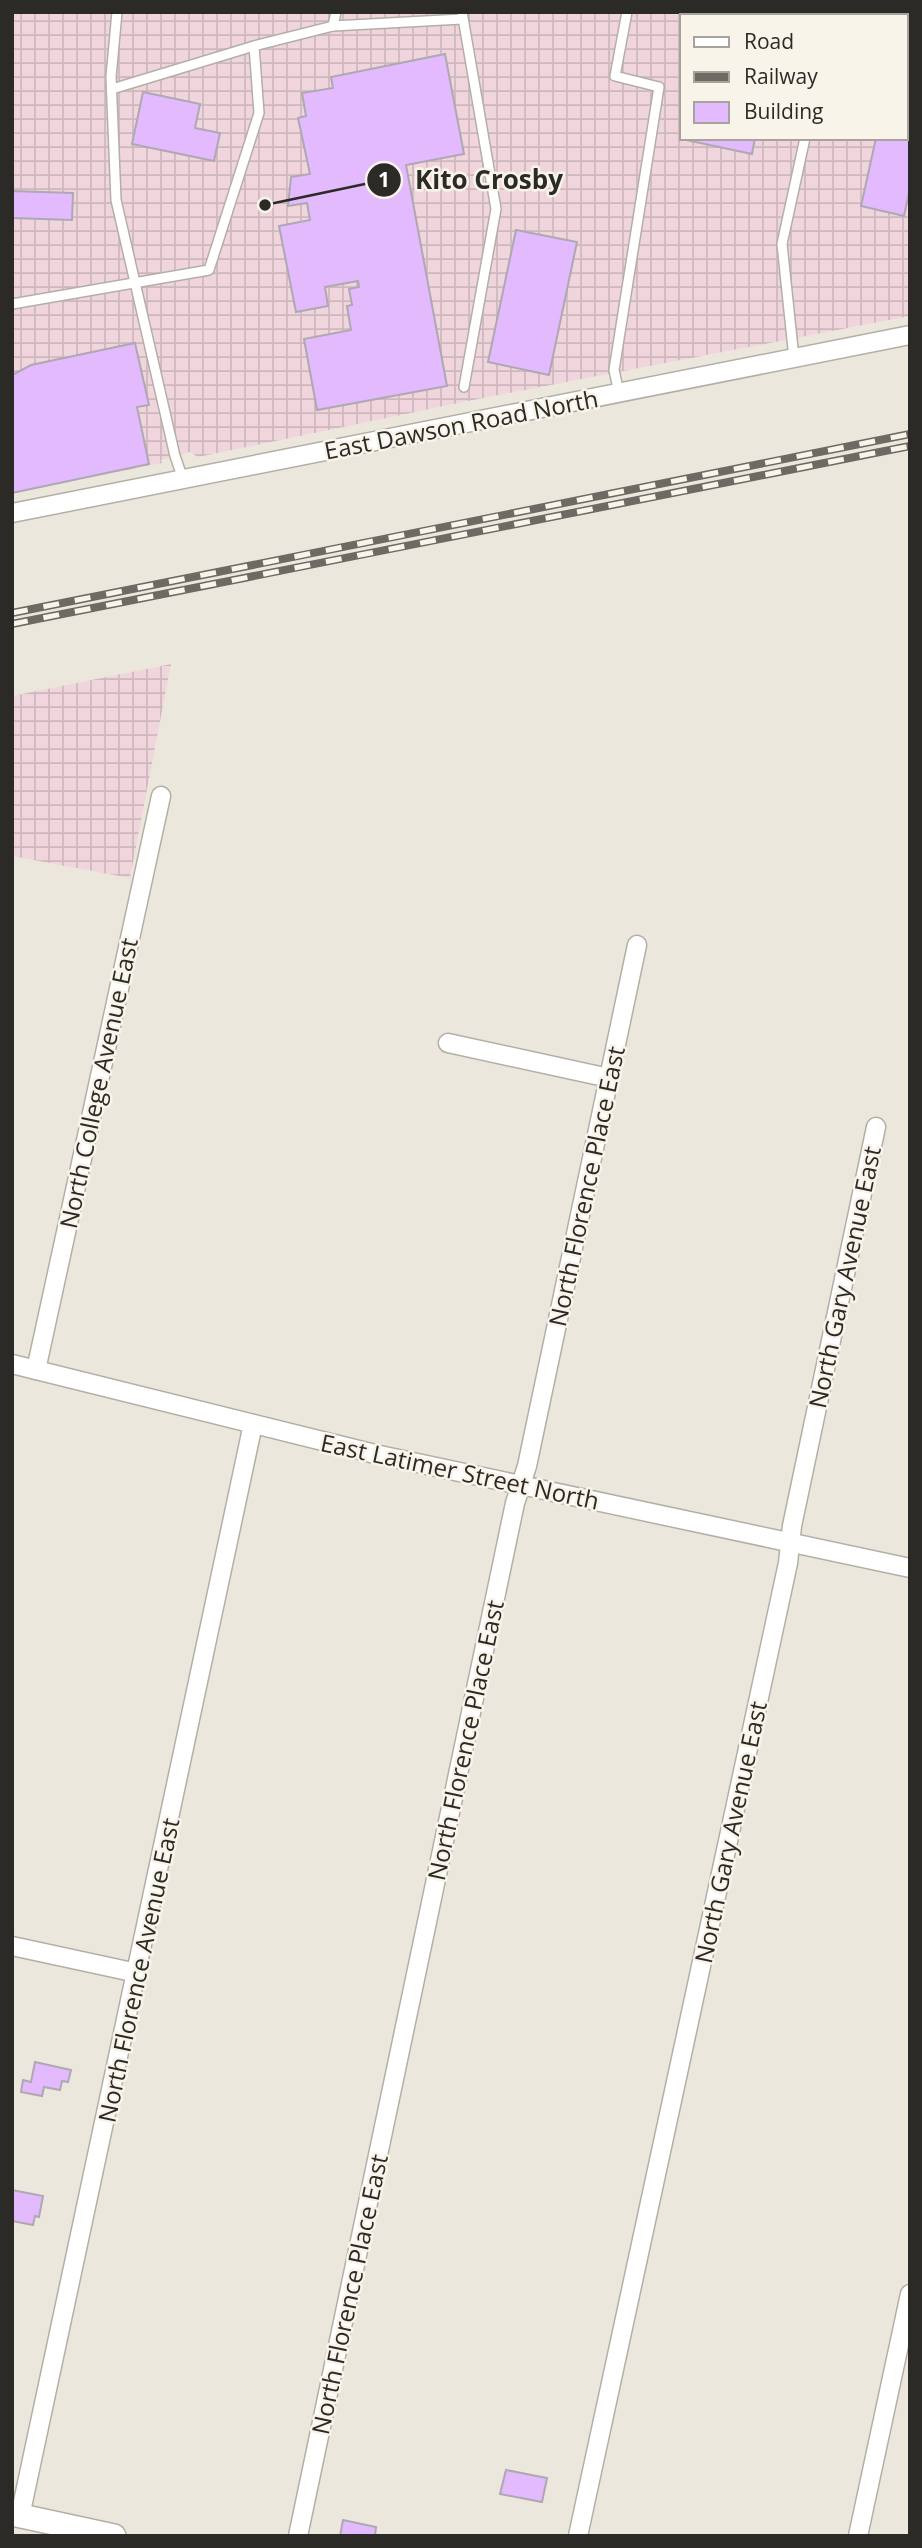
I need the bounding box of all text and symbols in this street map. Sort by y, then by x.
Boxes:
legend [680,14,908,140]
text: Road [744,27,794,55]
text: Railway [744,62,818,90]
text: Building [744,97,823,125]
callout: Kito Crosby [366,156,577,203]
text: Kito Crosby [415,161,563,197]
text: 1 [378,165,390,193]
street label: East Dawson Road North [321,381,601,467]
street label: North College Avenue East [51,935,145,1231]
street label: North Florence Place East [540,1043,632,1329]
street label: North Gary Avenue East [800,1143,888,1411]
street label: East Latimer Street North [318,1425,602,1517]
street label: North Florence Place East [419,1597,511,1883]
street label: North Gary Avenue East [686,1698,774,1966]
street label: North Florence Avenue East [90,1815,186,2125]
street label: North Florence Place East [303,2151,395,2437]

